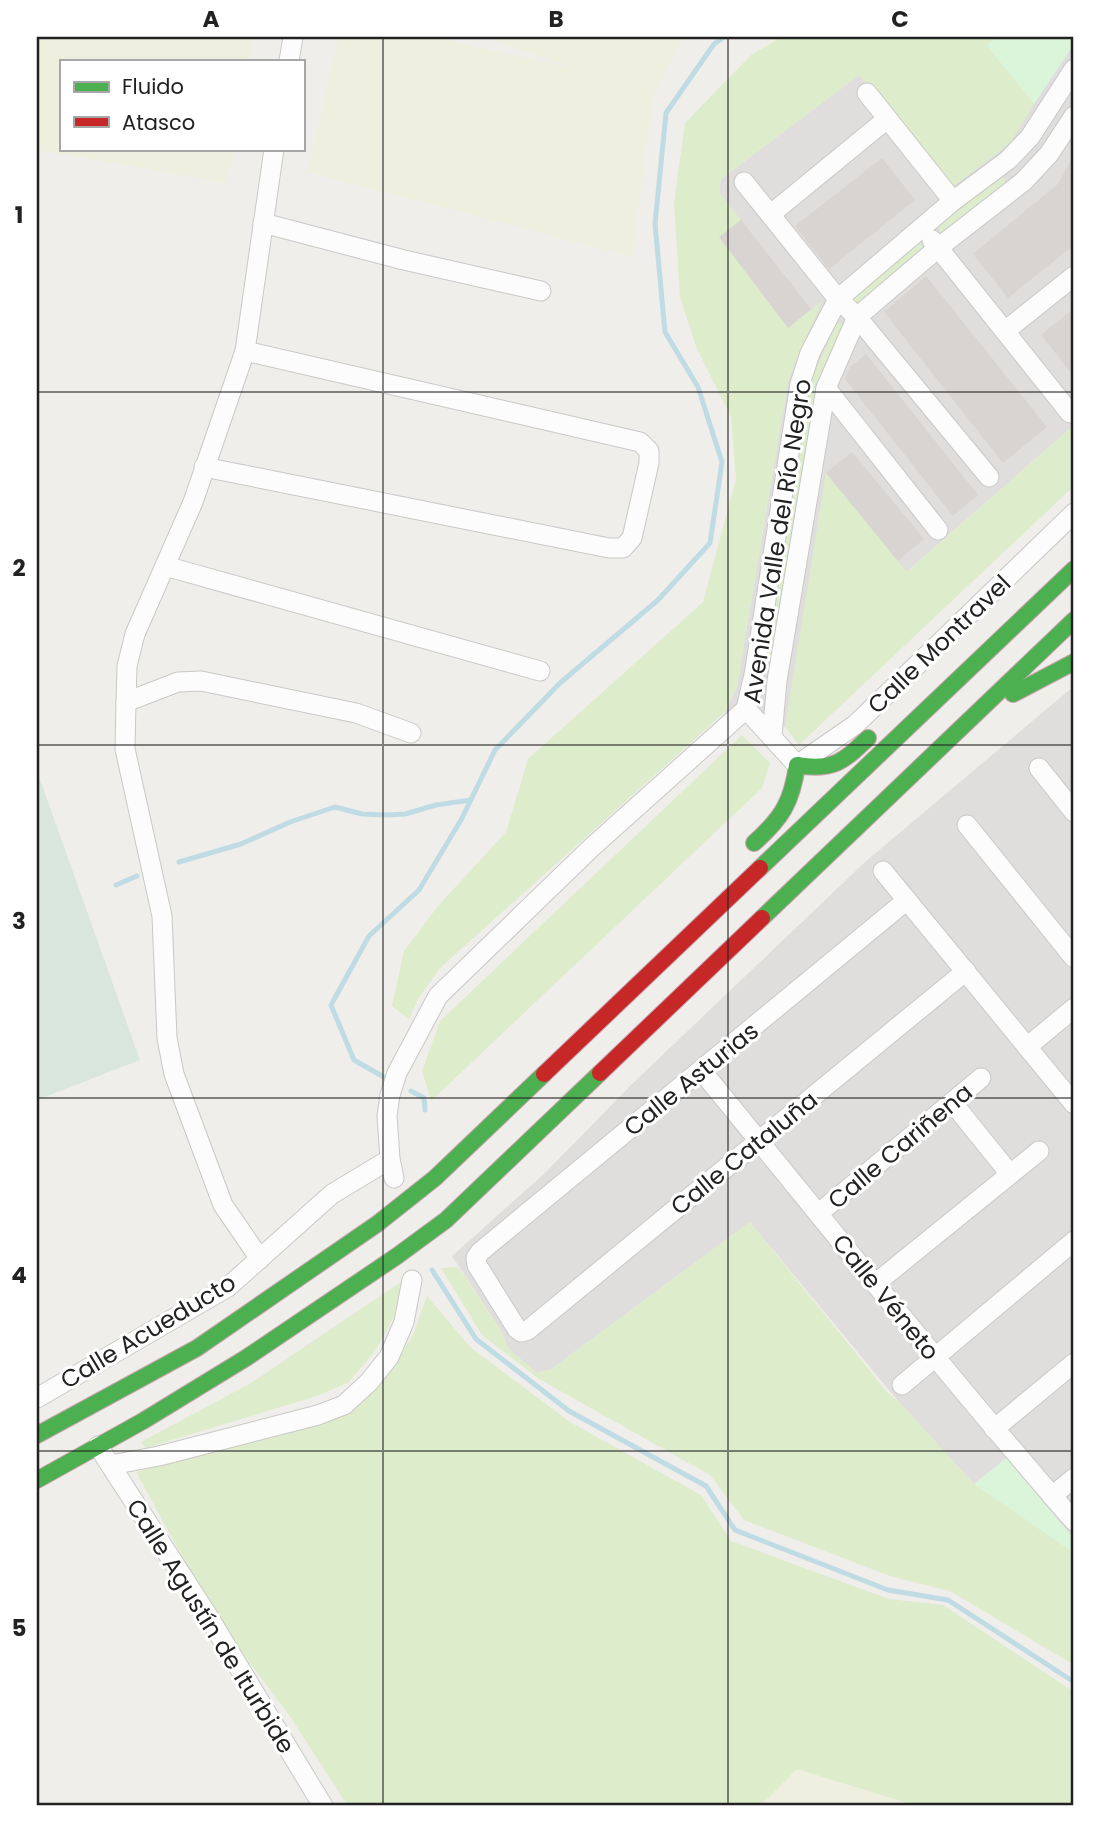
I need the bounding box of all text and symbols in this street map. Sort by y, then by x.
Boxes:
text: A [203,3,220,35]
text: B [548,3,564,35]
text: C [891,3,909,35]
legend [60,60,304,150]
text: Fluido [122,72,184,101]
text: Atasco [122,108,195,137]
text: 1 [15,199,23,231]
street label: Avenida Valle del Río Negro [735,376,819,706]
text: 2 [12,552,26,584]
street label: Calle Montravel [860,567,1018,721]
text: 3 [12,905,26,937]
street label: Calle Asturias [617,1014,765,1144]
street label: Calle Cariñena [821,1076,979,1216]
street label: Calle Cataluña [664,1083,824,1223]
street label: Calle Véneto [825,1227,947,1367]
text: 4 [11,1259,27,1291]
street label: Calle Acueducto [54,1266,242,1396]
street label: Calle Agustín de Iturbide [119,1492,303,1760]
text: 5 [12,1612,26,1644]

